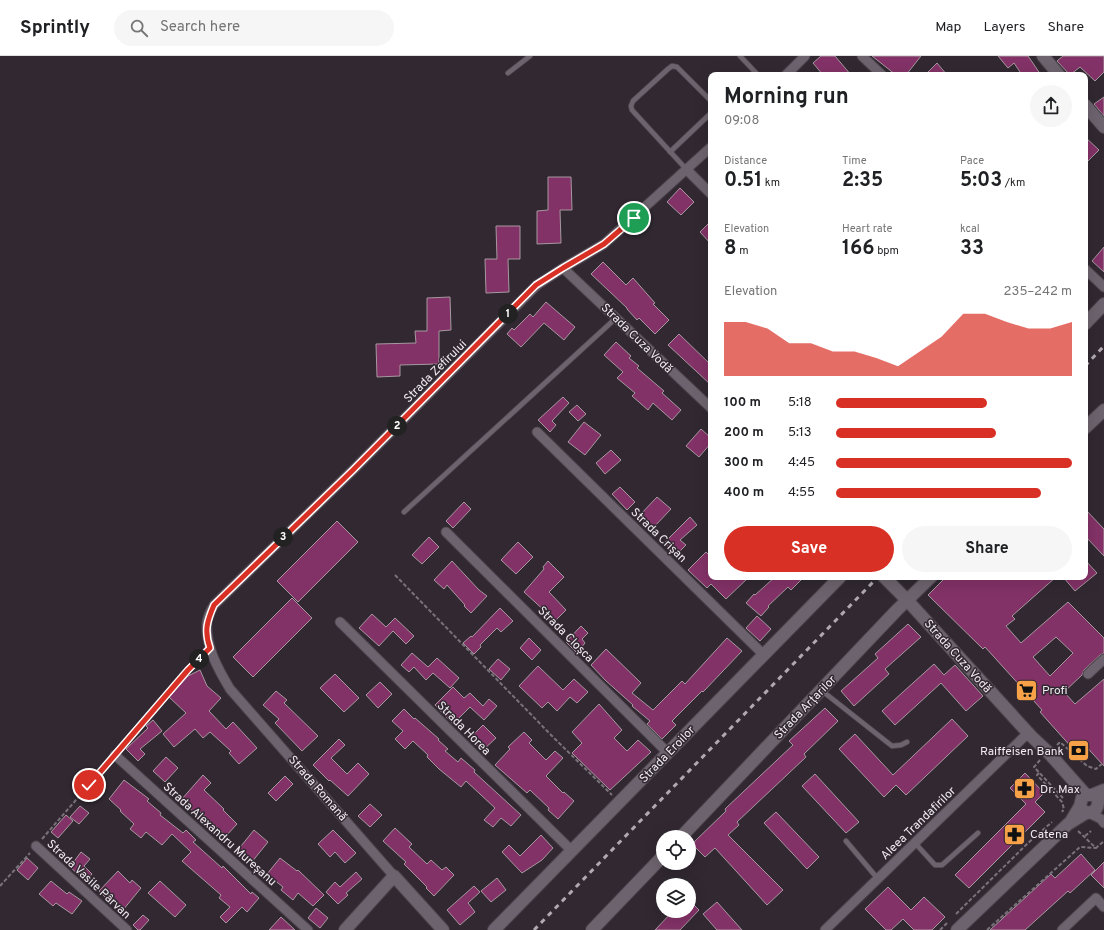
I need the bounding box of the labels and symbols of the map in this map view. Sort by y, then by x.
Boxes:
pin [617,201,651,235]
street label: Strada Cuza Vodă [597,300,676,377]
pin: 1 [498,304,518,324]
street label: Strada Zefirului [401,337,471,407]
pin: 2 [387,416,407,436]
street label: Strada Crișan [627,505,690,567]
pin: 3 [273,527,293,547]
street label: Strada Cloșca [534,603,597,666]
street label: Strada Cuza Vodă [920,616,995,697]
pin: 4 [189,649,209,669]
street label: Strada Arțarilor [771,672,841,743]
supermarket icon: Profi [1014,677,1040,703]
place label: Profi [1042,683,1068,699]
street label: Strada Horea [433,698,494,759]
street label: Strada Eroilor [636,722,699,787]
bank icon: Raiffeisen Bank [1066,738,1092,764]
place label: Raiffeisen Bank [980,744,1064,760]
street label: Strada Romană [284,752,350,825]
pin [72,768,106,802]
pharmacy icon: Dr. Max [1011,776,1037,802]
street label: Strada Alexandru Mureșanu [159,779,280,890]
place label: Dr. Max [1040,782,1080,798]
street label: Aleea Trandafirilor [878,783,960,864]
pharmacy icon: Catena [1001,821,1027,847]
place label: Catena [1030,827,1068,843]
street label: Strada Vasile Pârvan [43,837,134,923]

